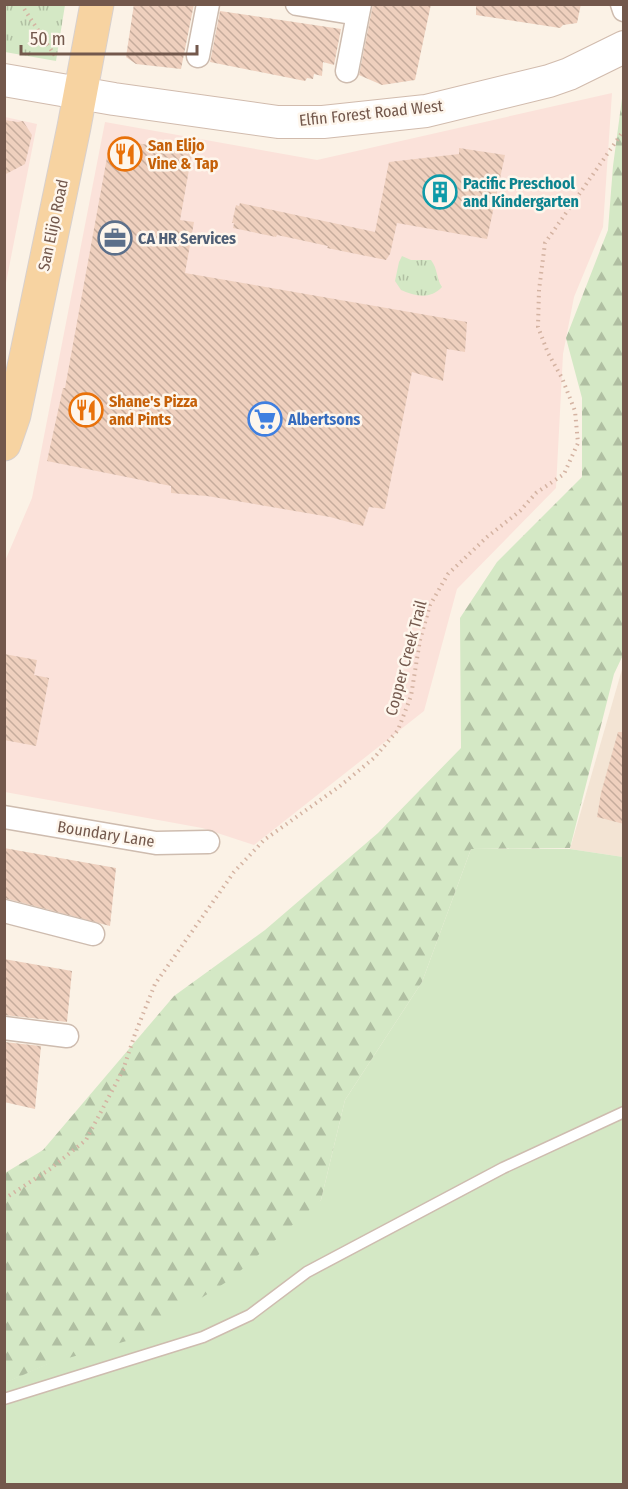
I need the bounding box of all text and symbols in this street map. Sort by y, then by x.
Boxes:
scale bar [21,18,196,56]
text: 50 m [30,28,66,50]
street label: Elfin Forest Road West [298,96,445,130]
restaurant icon: San Elijo Vine & Tap [107,136,143,172]
place label: San Elijo Vine & Tap [147,136,219,173]
building icon: Pacific Preschool and Kindergarten [422,174,458,210]
place label: Pacific Preschool and Kindergarten [463,174,579,211]
street label: San Elijo Road [34,178,72,272]
office icon: CA HR Services [97,220,133,256]
place label: CA HR Services [138,229,236,248]
restaurant icon: Shane's Pizza and Pints [68,392,104,428]
place label: Shane's Pizza and Pints [109,392,198,429]
supermarket icon: Albertsons [247,401,283,437]
place label: Albertsons [287,410,360,429]
street label: Copper Creek Trail [381,598,431,718]
street label: Boundary Lane [56,817,156,851]

